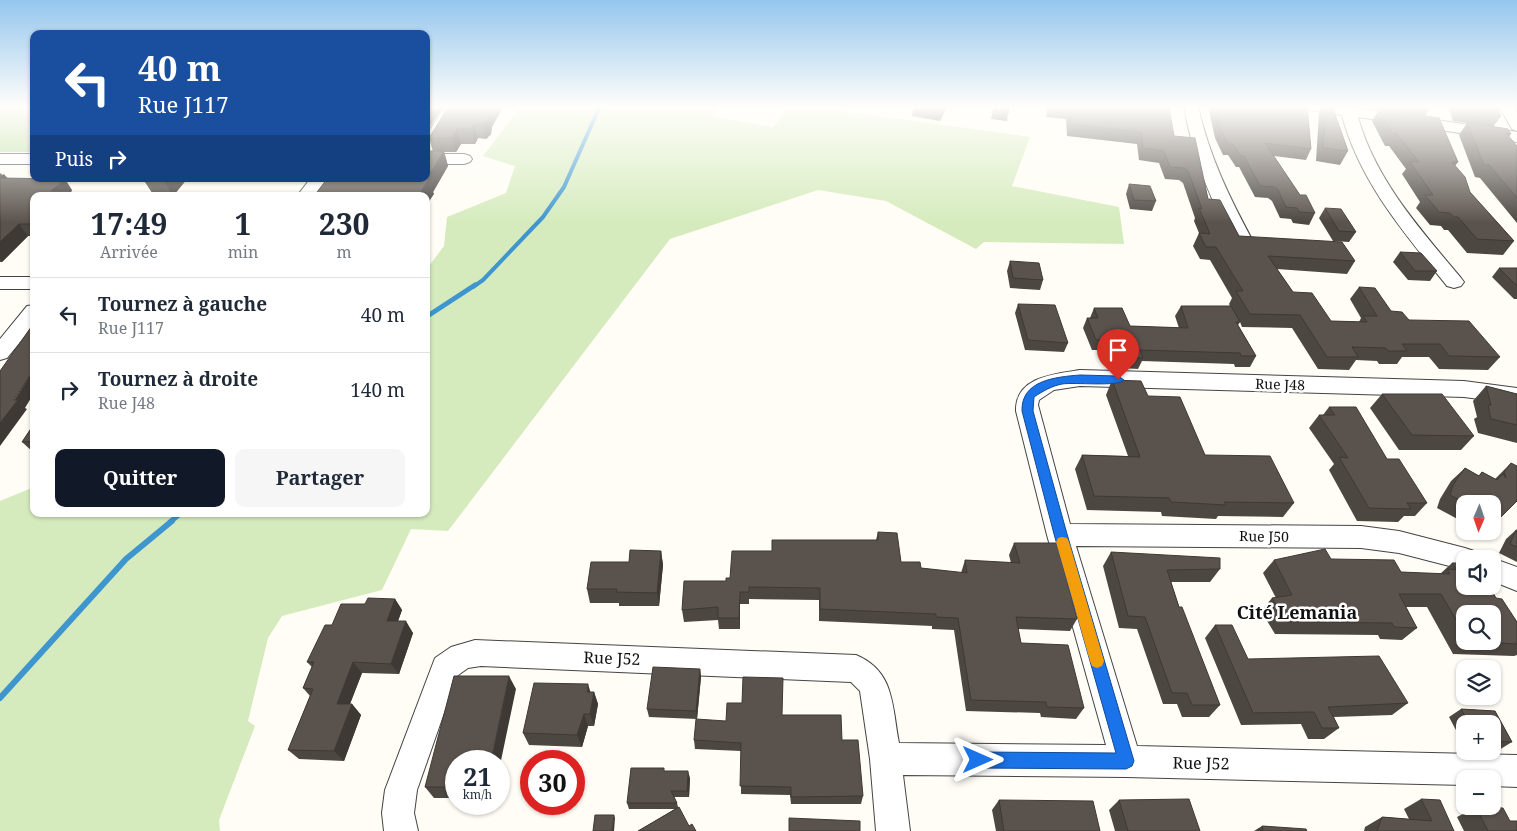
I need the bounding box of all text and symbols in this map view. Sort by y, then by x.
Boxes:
text: 40 m [138,44,221,91]
icon: left [55,50,120,115]
text: Rue J117 [138,89,229,119]
icon: right [103,145,131,173]
text: Puis [55,146,93,172]
text: 17:49 [90,203,167,244]
text: 1 [235,203,251,244]
text: 230 [319,203,370,244]
text: Arrivée [100,241,158,263]
text: min [228,241,258,263]
text: m [337,241,352,263]
text: Tournez à gauche [98,291,267,317]
icon: left [55,301,83,329]
text: 40 m [361,302,405,328]
text: Rue J117 [98,317,164,339]
pin [1097,329,1139,380]
icon: arrive [1104,336,1132,364]
text: Tournez à droite [98,366,258,392]
street label: Rue J48 [1255,374,1305,394]
icon: right [55,376,83,404]
text: 140 m [350,377,405,403]
text: Rue J48 [98,392,155,414]
button: Quitter [55,449,225,507]
button: Partager [235,449,405,507]
north arrow [1456,495,1501,540]
map controls [1456,495,1501,815]
street label: Rue J50 [1239,526,1289,546]
button: sound [1456,550,1501,595]
district label: Cité Lemania [1237,600,1357,624]
button: search [1456,605,1501,650]
street label: Rue J52 [583,646,641,670]
button: layers [1456,660,1501,705]
button: + [1456,715,1501,760]
position arrow [951,733,1003,785]
speed limit sign: 30 [520,750,585,815]
street label: Rue J52 [1172,752,1230,774]
text: 21 [463,759,492,793]
button: − [1456,770,1501,815]
text: km/h [463,786,492,803]

